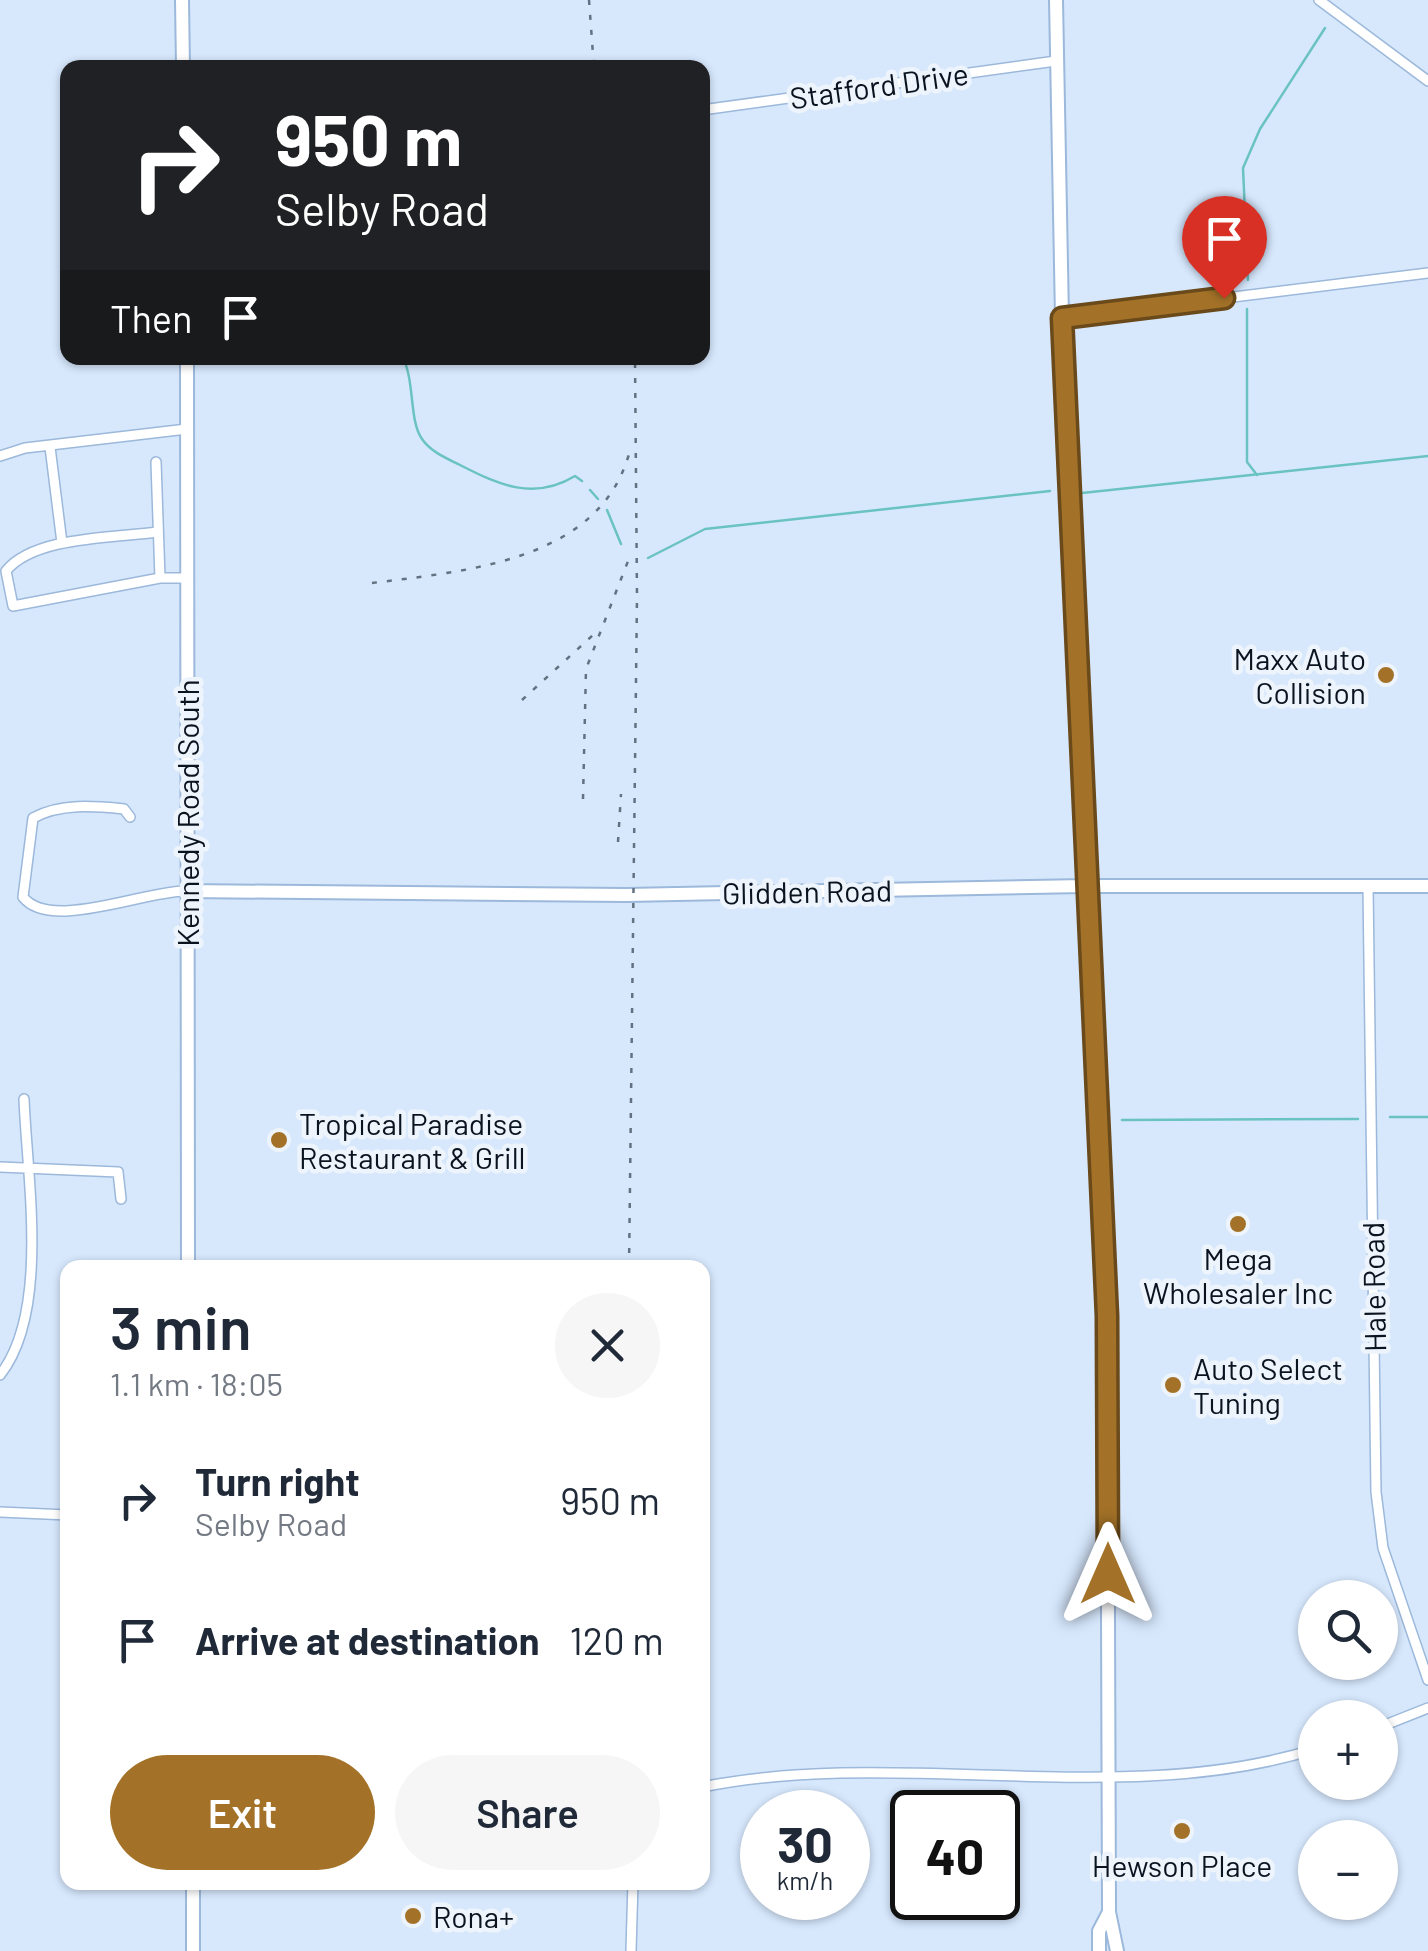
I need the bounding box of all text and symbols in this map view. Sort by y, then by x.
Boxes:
street label: Stafford Drive [787,55,971,115]
text: 950 m [275,96,462,180]
icon: right [110,100,240,230]
text: Selby Road [275,181,489,235]
pin [1182,196,1267,299]
icon: arrive [1197,211,1252,266]
icon: arrive [213,290,268,345]
text: Then [110,295,193,341]
place label: Maxx Auto Collision [1233,640,1366,710]
marker: Maxx Auto Collision [1375,664,1397,686]
street label: Kennedy Road South [169,679,205,947]
street label: Glidden Road [722,872,892,910]
place label: Tropical Paradise Restaurant & Grill [299,1105,526,1175]
marker: Tropical Paradise Restaurant & Grill [268,1129,290,1151]
marker: Mega Wholesaler Inc [1227,1213,1249,1235]
street label: Hale Road [1354,1222,1392,1352]
place label: Mega Wholesaler Inc [1143,1240,1333,1310]
text: 3 min [110,1290,252,1362]
button: close [555,1293,660,1398]
place label: Auto Select Tuning [1193,1350,1343,1420]
text: 1.1 km · 18:05 [110,1364,283,1402]
marker: Auto Select Tuning [1162,1374,1184,1396]
text: Turn right [195,1458,360,1504]
icon: right [110,1473,165,1528]
text: 950 m [560,1477,660,1523]
text: Selby Road [195,1504,347,1542]
position arrow [1056,1522,1160,1626]
map controls [1298,1580,1398,1920]
button: search [1298,1580,1398,1680]
icon: arrive [110,1613,165,1668]
text: Arrive at destination [195,1617,540,1663]
text: 120 m [570,1617,664,1663]
button: + [1298,1700,1398,1800]
button: Exit [110,1755,375,1870]
button: Share [395,1755,660,1870]
speed limit sign: 40 [890,1790,1020,1920]
text: 30 [777,1813,833,1873]
marker: Hewson Place [1171,1820,1193,1842]
button: − [1298,1820,1398,1920]
place label: Hewson Place [1092,1847,1272,1883]
text: km/h [777,1865,833,1895]
place label: Rona+ [433,1898,514,1934]
marker: Rona+ [402,1905,424,1927]

